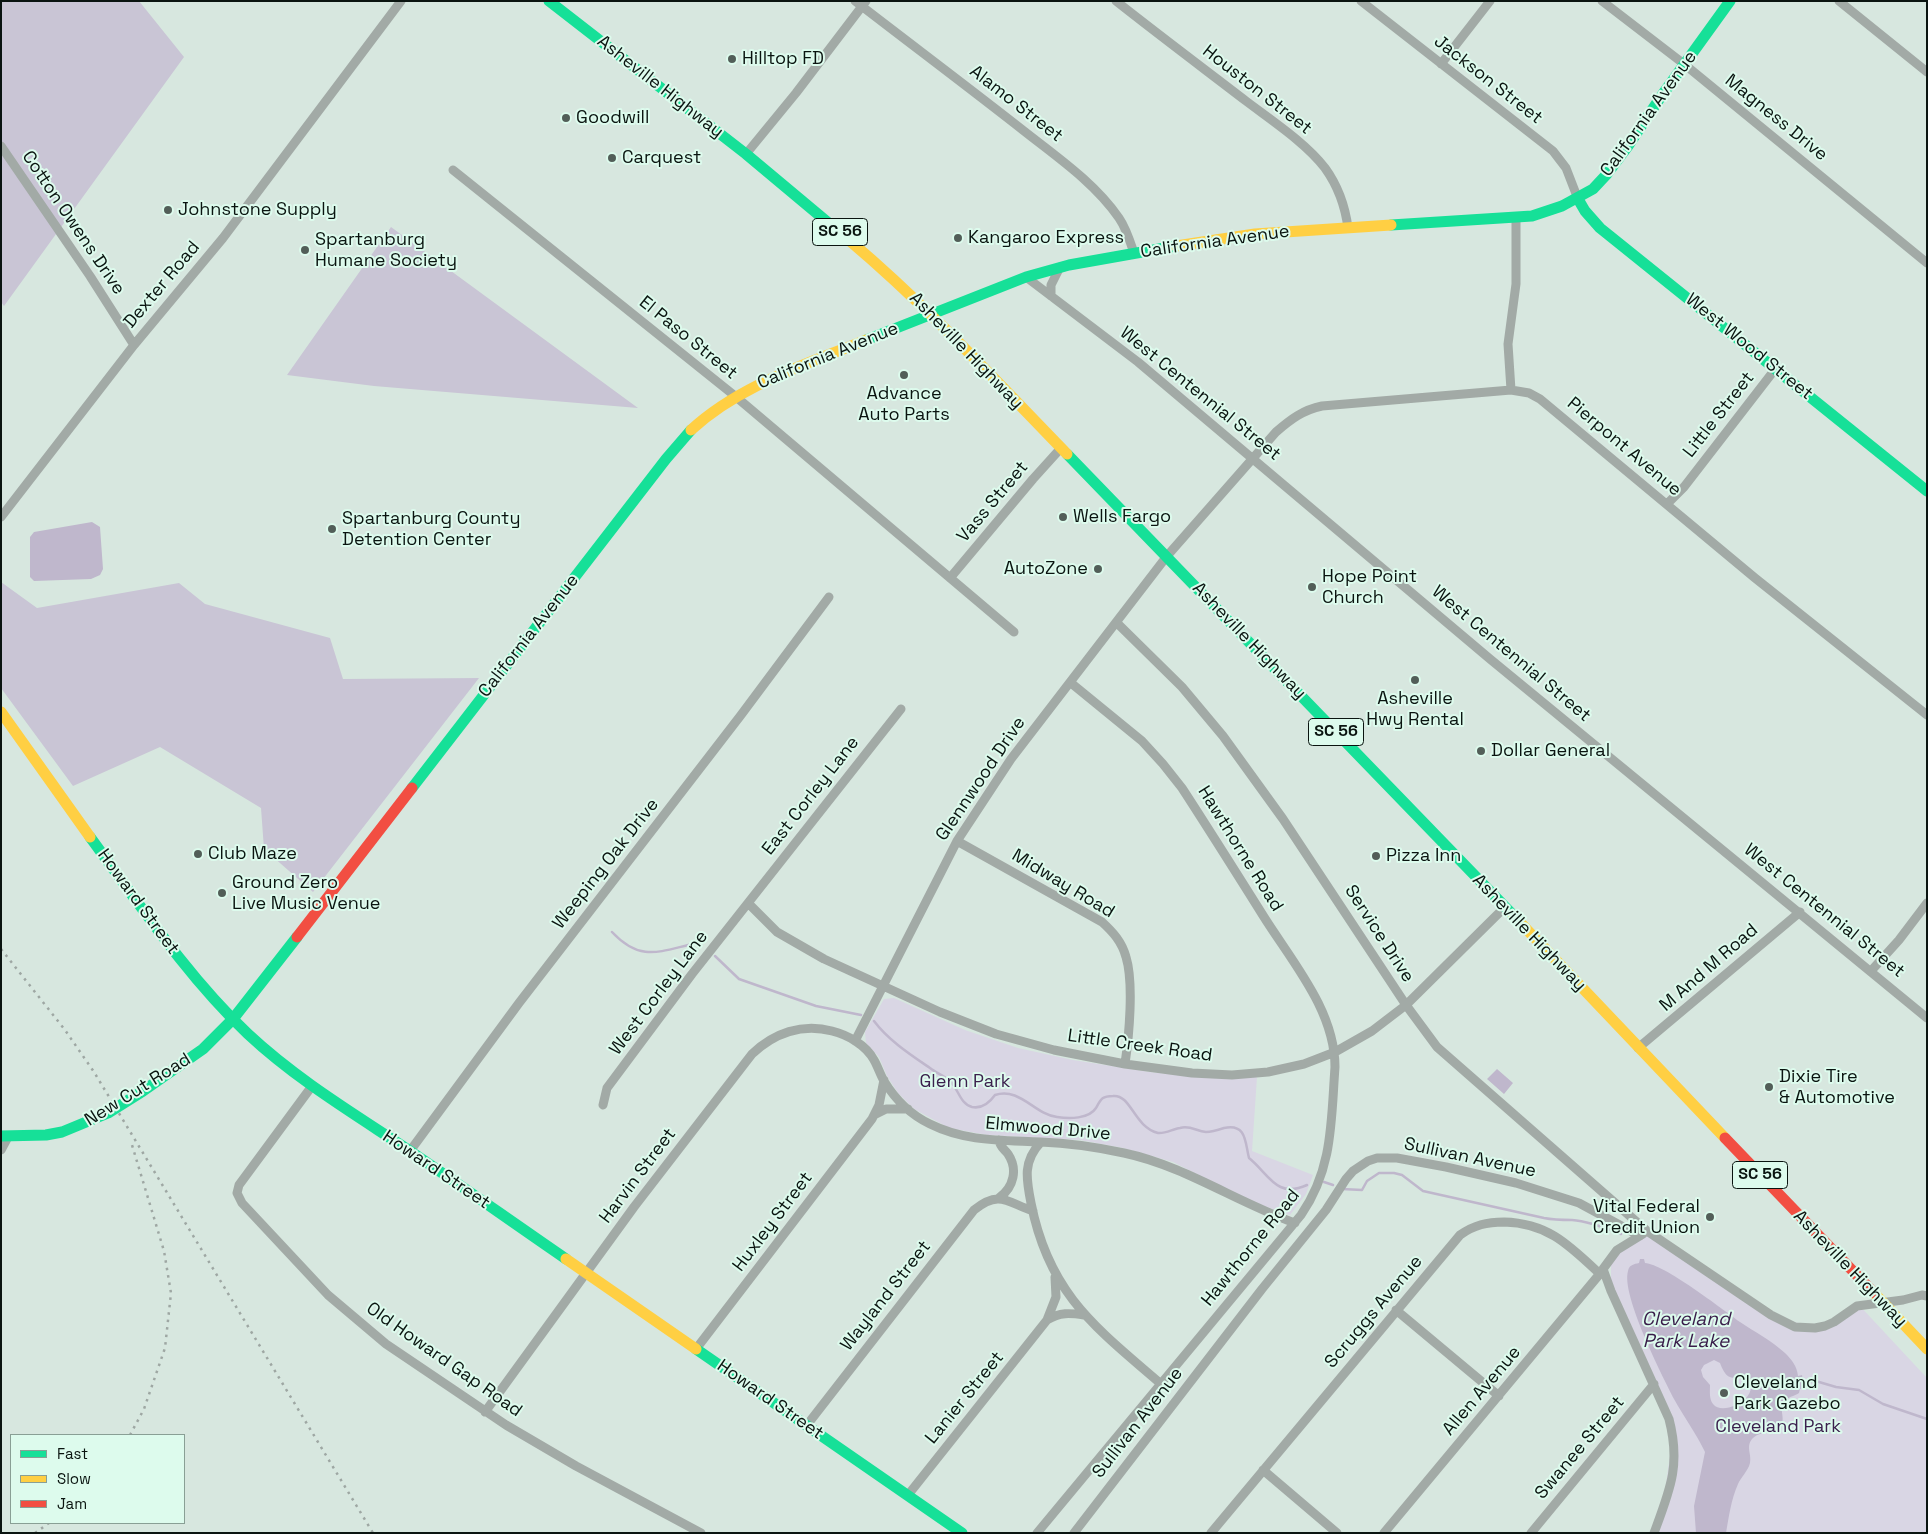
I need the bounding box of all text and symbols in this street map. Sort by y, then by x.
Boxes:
street label: Asheville Highway [592,31,728,143]
street label: Jackson Street [1429,31,1547,129]
street label: Houston Street [1198,41,1316,139]
street label: California Avenue [1596,47,1702,181]
place label: Hilltop FD [742,48,824,70]
marker: Hilltop FD [726,53,738,65]
street label: Alamo Street [965,61,1067,147]
street label: Magness Drive [1720,70,1832,166]
place label: Goodwill [576,107,649,129]
marker: Goodwill [560,112,572,124]
street label: Cotton Owens Drive [17,147,129,299]
place label: Carquest [622,147,701,169]
marker: Carquest [606,152,618,164]
place label: Johnstone Supply [178,199,337,221]
marker: Johnstone Supply [162,204,174,216]
road number: SC 56 [812,218,868,246]
street label: California Avenue [1139,221,1291,263]
place label: Kangaroo Express [968,227,1124,249]
place label: Spartanburg Humane Society [315,229,457,272]
marker: Kangaroo Express [952,232,964,244]
street label: Dexter Road [119,237,205,333]
marker: Spartanburg Humane Society [299,244,311,256]
street label: Asheville Highway [905,288,1027,414]
street label: West Wood Street [1681,289,1817,405]
street label: El Paso Street [634,292,742,384]
street label: California Avenue [754,318,902,394]
street label: West Centennial Street [1115,322,1285,466]
street label: Little Street [1679,368,1759,462]
marker: Advance Auto Parts [898,369,910,381]
place label: Advance Auto Parts [858,383,950,426]
street label: Pierpont Avenue [1562,393,1686,501]
street label: Vass Street [953,457,1033,547]
place label: Wells Fargo [1073,506,1171,528]
place label: Spartanburg County Detention Center [342,508,520,550]
marker: Wells Fargo [1057,511,1069,523]
marker: Spartanburg County Detention Center [326,523,338,535]
place label: AutoZone [1004,558,1088,580]
marker: AutoZone [1092,563,1104,575]
place label: Hope Point Church [1322,566,1417,608]
street label: California Avenue [474,570,584,702]
street label: Asheville Highway [1188,578,1310,704]
marker: Hope Point Church [1306,581,1318,593]
street label: West Centennial Street [1427,581,1595,727]
marker: Asheville Hwy Rental [1409,674,1421,686]
place label: Asheville Hwy Rental [1366,688,1464,731]
street label: Glennwood Drive [932,713,1030,845]
road number: SC 56 [1308,719,1364,746]
street label: East Corley Lane [758,732,864,860]
place label: Dollar General [1491,740,1610,762]
marker: Dollar General [1475,745,1487,757]
street label: Hawthorne Road [1193,782,1287,916]
street label: Weeping Oak Drive [548,794,664,934]
street label: West Centennial Street [1739,839,1909,983]
place label: Club Maze [208,843,297,865]
street label: Howard Street [93,845,183,959]
street label: Midway Road [1008,845,1118,923]
place label: Pizza Inn [1386,845,1461,867]
marker: Club Maze [192,848,204,860]
marker: Pizza Inn [1370,850,1382,862]
street label: Asheville Highway [1468,870,1590,996]
place label: Ground Zero Live Music Venue [232,872,380,914]
street label: Service Drive [1340,881,1418,987]
marker: Ground Zero Live Music Venue [216,887,228,899]
street label: M And M Road [1655,919,1763,1017]
street label: West Corley Lane [605,926,713,1060]
street label: Little Creek Road [1066,1025,1214,1067]
street label: New Cut Road [81,1049,195,1131]
place label: Dixie Tire & Automotive [1779,1066,1895,1108]
park label: Glenn Park [919,1071,1011,1093]
marker: Dixie Tire & Automotive [1763,1081,1775,1093]
street label: Elmwood Drive [984,1113,1112,1145]
street label: Harvin Street [595,1124,681,1228]
street label: Howard Street [378,1126,494,1214]
street label: Sullivan Avenue [1402,1133,1538,1183]
road number: SC 56 [1732,1162,1788,1188]
street label: Huxley Street [728,1168,818,1276]
street label: Hawthorne Road [1197,1185,1305,1311]
place label: Vital Federal Credit Union [1593,1196,1700,1238]
street label: Asheville Highway [1789,1206,1911,1332]
marker: Vital Federal Credit Union [1704,1211,1716,1223]
street label: Wayland Street [836,1237,936,1355]
street label: Scruggs Avenue [1321,1251,1427,1373]
street label: Old Howard Gap Road [362,1298,526,1422]
water label: Cleveland Park Lake [1642,1309,1730,1353]
street label: Allen Avenue [1438,1342,1526,1440]
street label: Lanier Street [921,1347,1009,1449]
street label: Howard Street [713,1355,827,1445]
street label: Sullivan Avenue [1088,1363,1188,1483]
place label: Cleveland Park Gazebo [1734,1372,1841,1415]
marker: Cleveland Park Gazebo [1718,1387,1730,1399]
street label: Swanee Street [1531,1392,1629,1504]
park label: Cleveland Park [1715,1416,1841,1438]
legend [10,1434,185,1524]
text: Fast [57,1444,88,1463]
text: Slow [57,1469,91,1488]
text: Jam [57,1494,87,1513]

